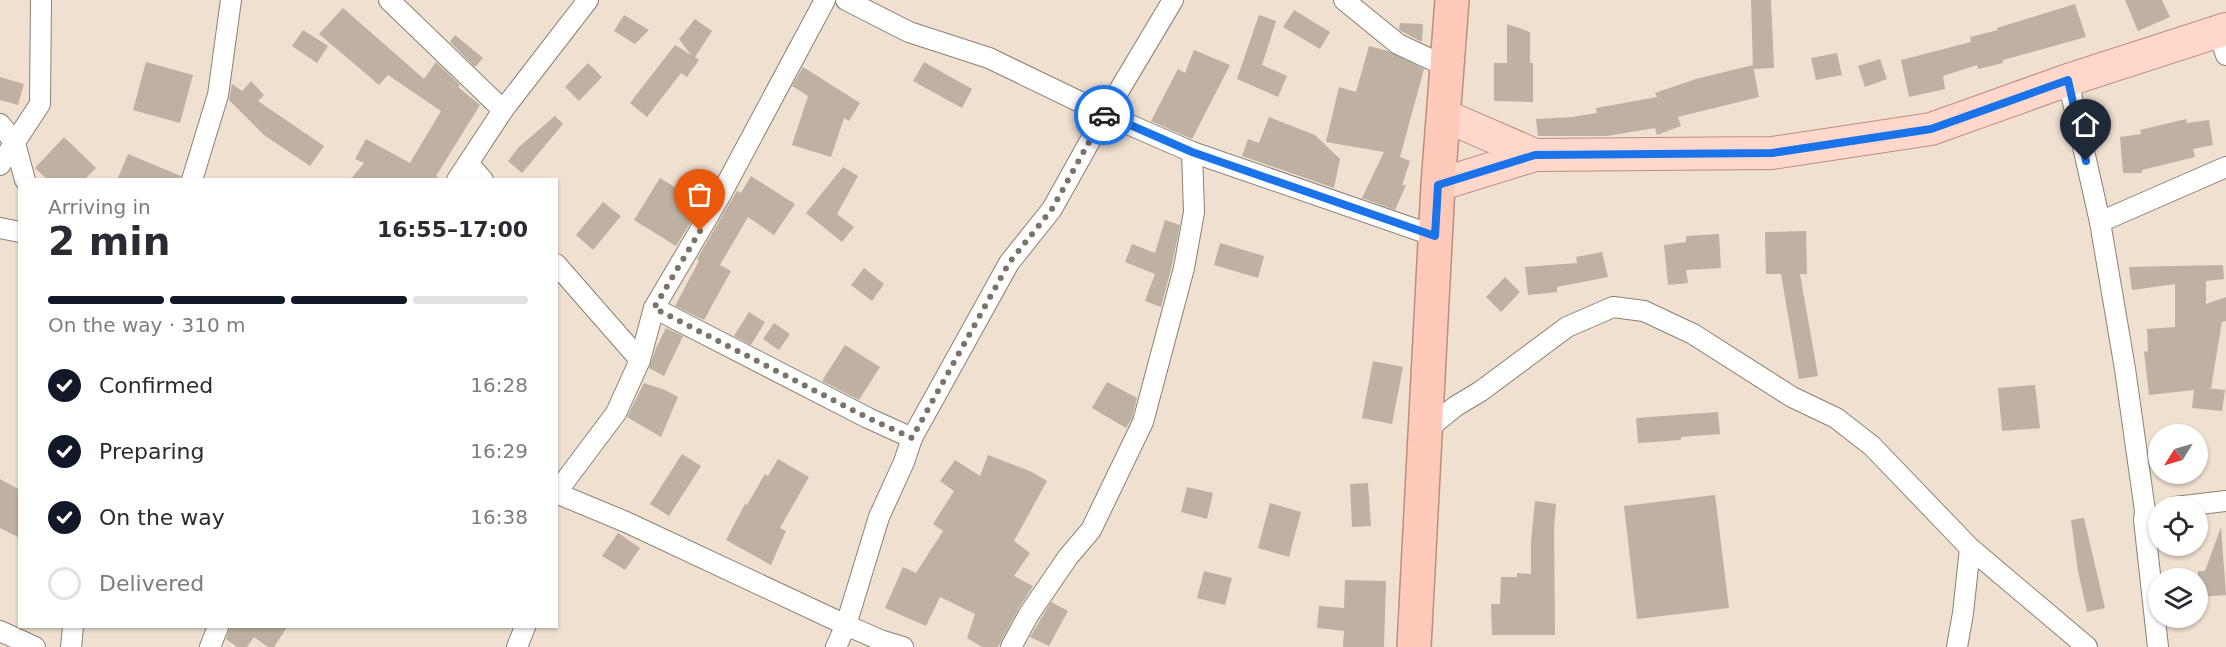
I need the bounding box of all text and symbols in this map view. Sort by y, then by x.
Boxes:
courier [1074,85,1134,145]
icon: car [1088,99,1121,132]
pin [2060,99,2111,161]
icon: home [2069,108,2102,141]
pin [674,169,725,231]
icon: bag [683,178,716,211]
text: Arriving in [48,195,151,219]
text: 16:55–17:00 [377,217,528,242]
text: 2 min [48,219,170,264]
text: On the way · 310 m [48,313,246,337]
icon: check [48,369,81,402]
text: Confirmed [99,373,213,398]
text: 16:28 [470,373,528,397]
north arrow [2148,424,2208,484]
map controls [2148,424,2208,628]
icon: check [48,435,81,468]
text: Preparing [99,439,205,464]
text: 16:29 [470,439,528,463]
button: locate [2148,496,2208,556]
icon: check [48,501,81,534]
text: On the way [99,505,225,530]
text: 16:38 [470,505,528,529]
button: layers [2148,568,2208,628]
text: Delivered [99,571,204,596]

